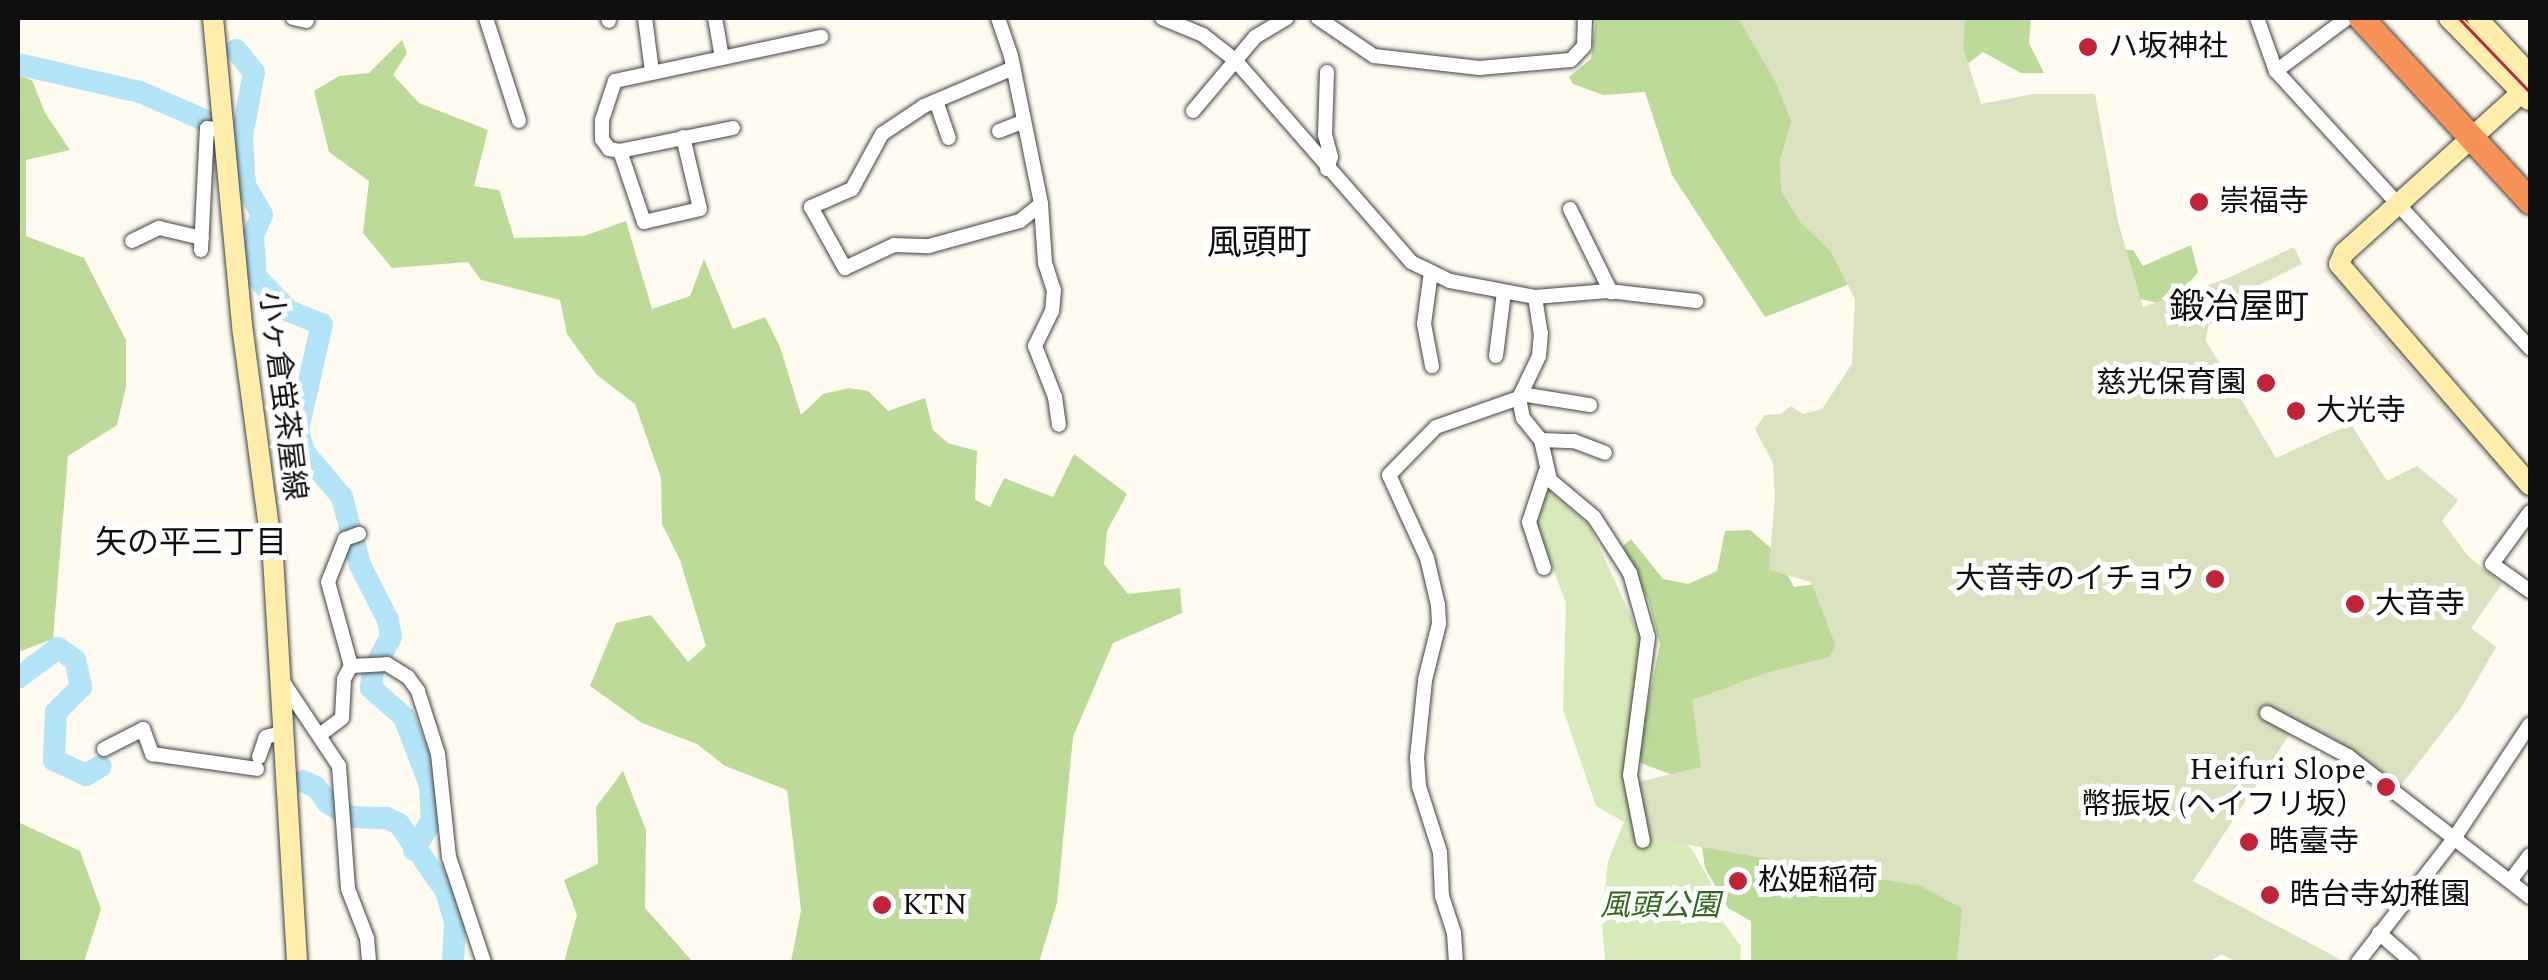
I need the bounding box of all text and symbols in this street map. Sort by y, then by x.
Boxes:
place label: ハ坂神社 [2108,29,2228,65]
marker: ハ坂神社 [2077,36,2099,58]
place label: 崇福寺 [2219,184,2309,220]
marker: 崇福寺 [2188,191,2210,213]
district label: 風頭町 [1207,223,1311,265]
district label: 鍛冶屋町 [2169,287,2309,329]
street label: 小ヶ倉蛍茶屋線 [251,290,313,502]
place label: 慈光保育園 [2096,365,2246,401]
marker: 慈光保育園 [2255,372,2277,394]
place label: 大光寺 [2316,393,2406,429]
marker: 大光寺 [2285,400,2307,422]
district label: 矢の平三丁目 [95,525,287,563]
place label: 大音寺のイチョウ [1955,561,2195,597]
marker: 大音寺のイチョウ [2204,568,2226,590]
place label: 大音寺 [2375,586,2465,622]
marker: 大音寺 [2344,593,2366,615]
place label: Heifuri Slope 幣振坂 (ヘイフリ坂） [2081,752,2366,822]
marker: Heifuri Slope 幣振坂 (ヘイフリ坂） [2375,776,2397,798]
place label: 晧臺寺 [2269,824,2359,860]
marker: 晧臺寺 [2238,831,2260,853]
place label: 松姫稲荷 [1758,863,1878,899]
marker: 松姫稲荷 [1727,870,1749,892]
place label: 晧台寺幼稚園 [2290,877,2470,913]
marker: 晧台寺幼稚園 [2259,884,2281,906]
place label: KTN [902,887,967,923]
park label: 風頭公園 [1600,888,1720,924]
marker: KTN [871,894,893,916]

